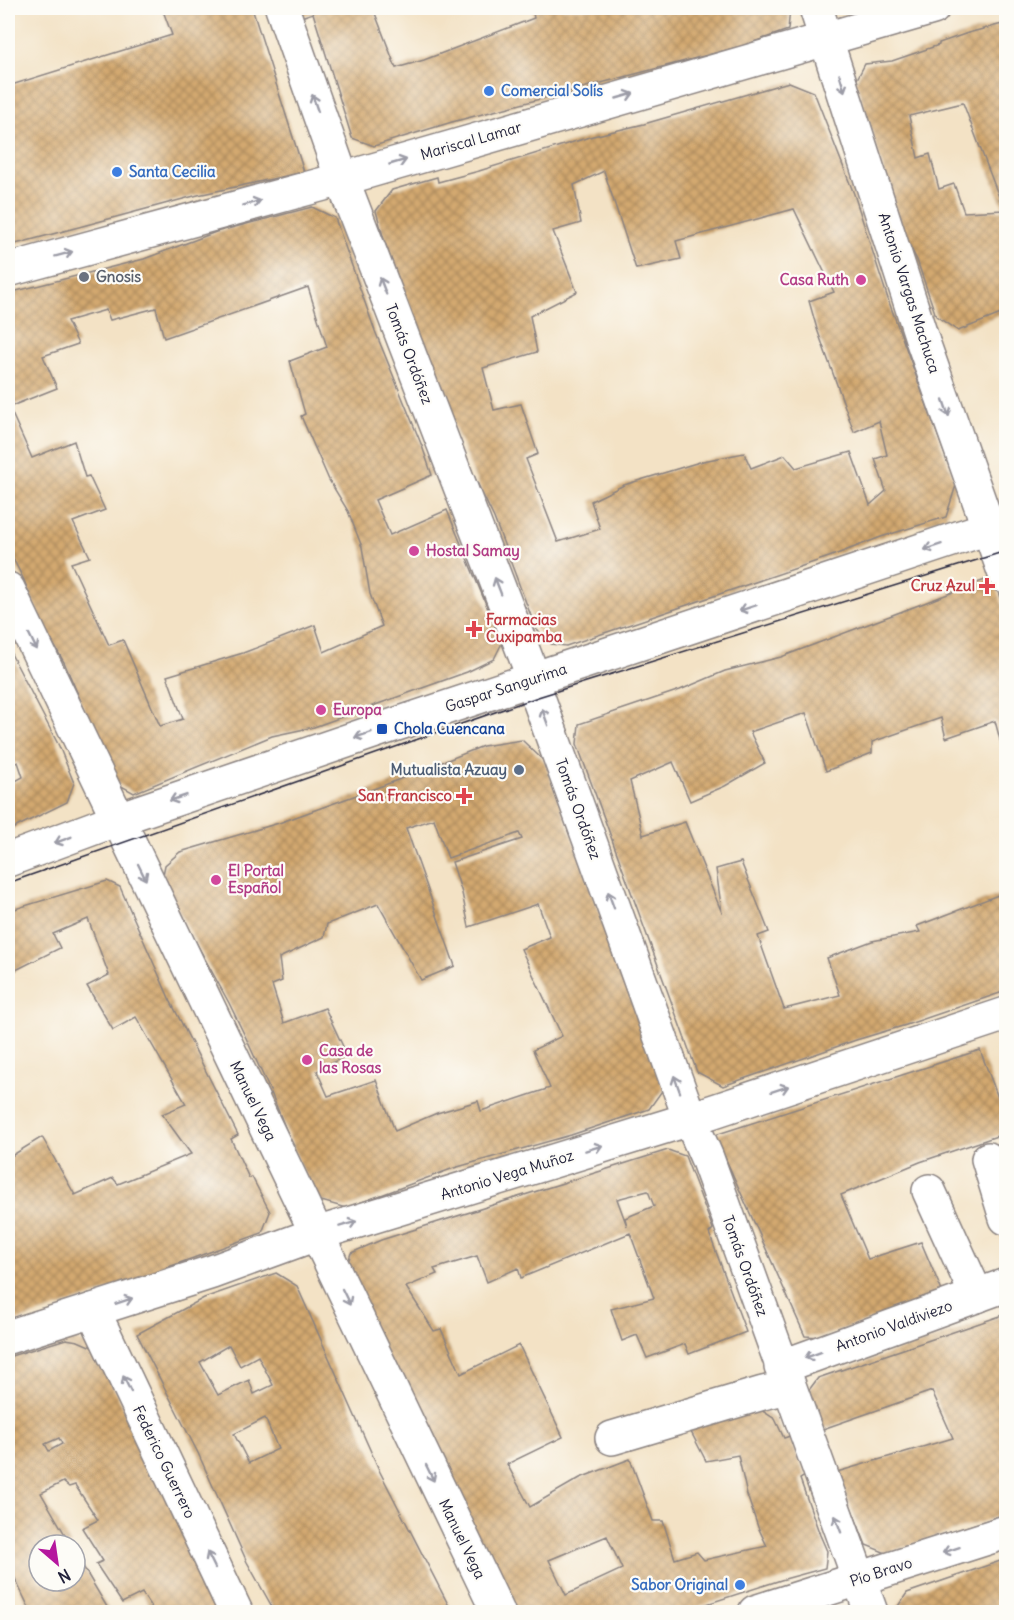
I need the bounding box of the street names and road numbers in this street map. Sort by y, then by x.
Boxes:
street label: Mariscal Lamar [418,117,524,164]
street label: Antonio Vargas Machuca [875,210,945,376]
street label: Tomás Ordóñez [382,301,437,407]
street label: Gaspar Sangurima [443,659,570,716]
street label: Tomás Ordóñez [551,756,606,862]
street label: Manuel Vega [226,1058,281,1144]
street label: Antonio Vega Muñoz [438,1145,576,1204]
street label: Tomás Ordóñez [718,1213,773,1319]
street label: Antonio Valdiviezo [833,1296,955,1355]
street label: Federico Guerrero [129,1402,200,1521]
street label: Manuel Vega [435,1496,490,1582]
street label: Pío Bravo [847,1553,914,1591]

